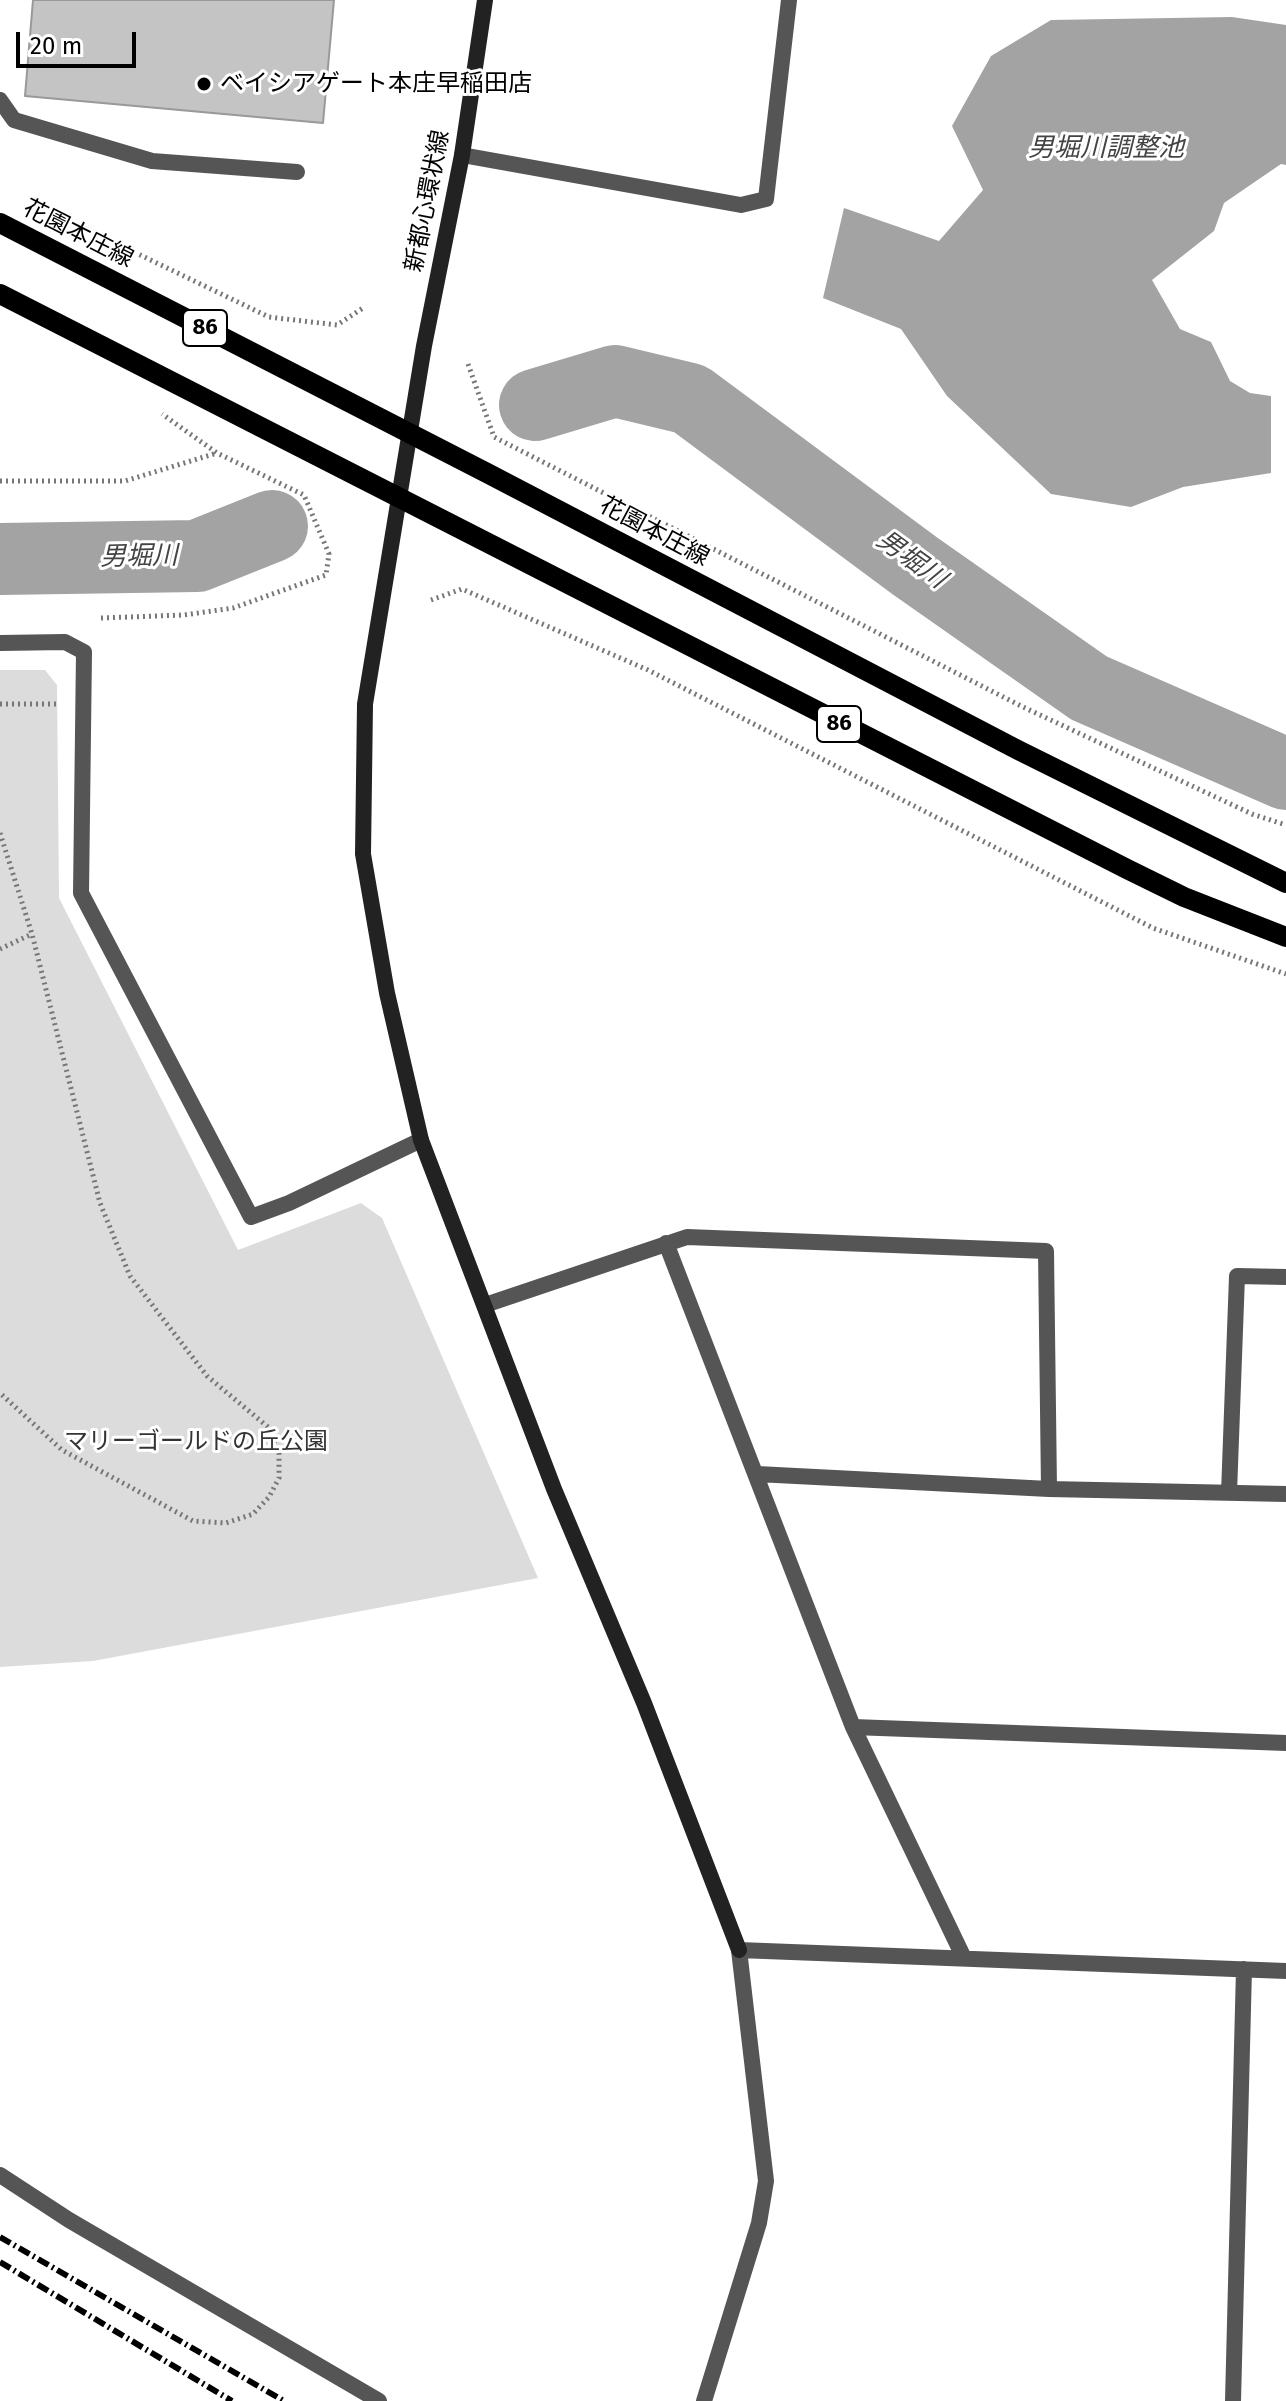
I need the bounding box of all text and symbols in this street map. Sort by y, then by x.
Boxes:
scale bar [20,16,140,66]
text: 20 m [30,32,82,60]
place label: ベイシアゲート本庄早稲田店 [220,70,532,98]
marker: ベイシアゲート本庄早稲田店 [195,75,213,93]
street label: 新都心環状線 [400,128,456,274]
water label: 男堀川調整池 [1028,133,1184,165]
street label: 花園本庄線 [18,194,138,274]
road number: 86 [183,310,227,346]
street label: 花園本庄線 [594,491,714,573]
water label: 男堀川 [870,524,952,596]
water label: 男堀川 [100,541,178,573]
road number: 86 [817,706,861,742]
park label: マリーゴールドの丘公園 [64,1428,328,1456]

